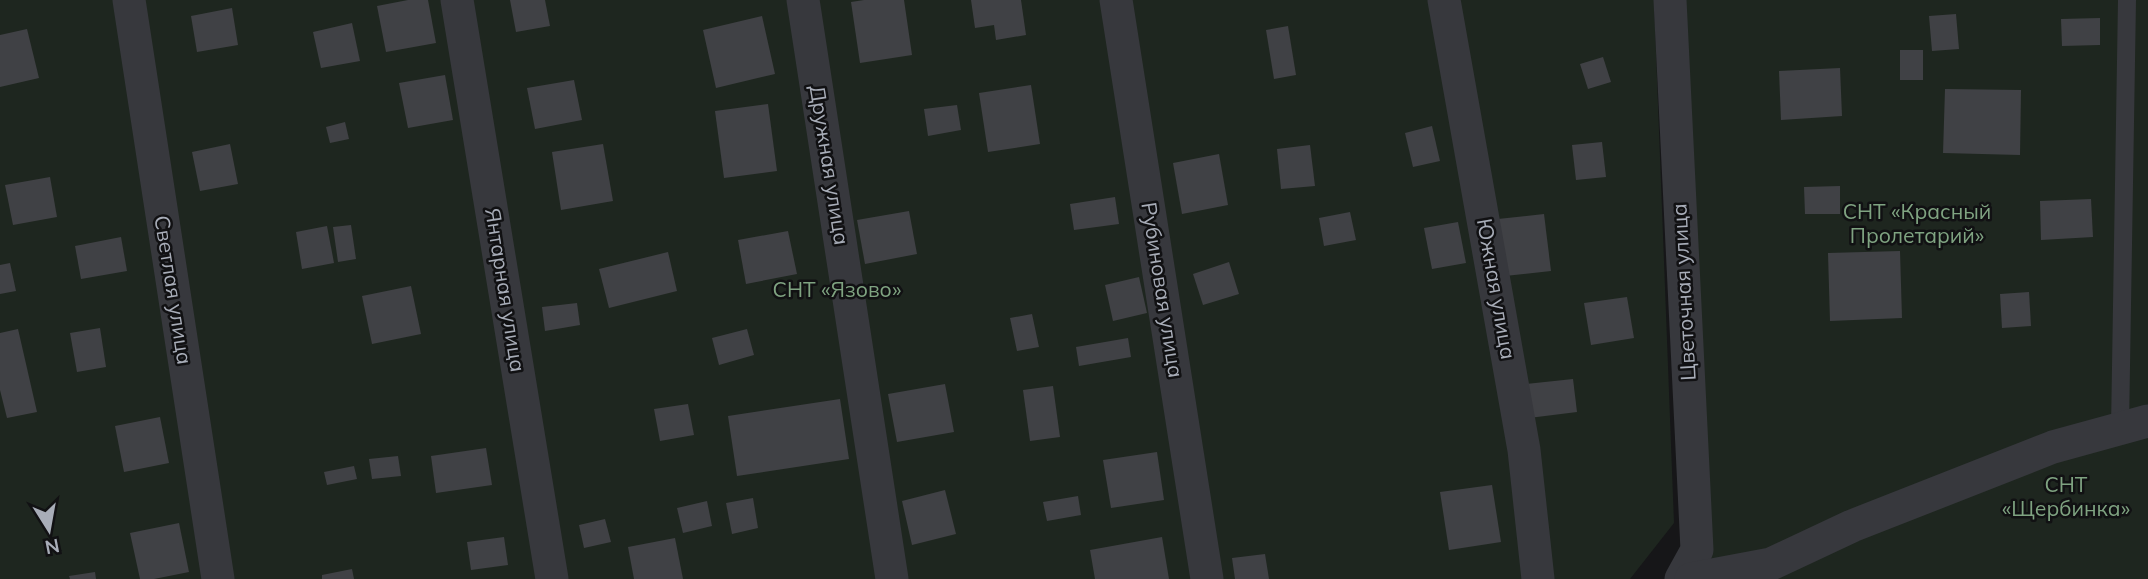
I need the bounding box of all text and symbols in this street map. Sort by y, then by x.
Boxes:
street label: Дружная улица [805,83,855,247]
park label: СНТ «Красный Пролетарий» [1843,198,1991,248]
street label: Рубиновая улица [1136,200,1190,379]
street label: Цветочная улица [1665,203,1701,381]
street label: Янтарная улица [480,206,532,374]
street label: Светлая улица [149,213,199,366]
street label: Южная улица [1472,216,1522,361]
park label: СНТ «Язово» [773,276,901,302]
park label: СНТ «Щербинка» [2002,471,2130,521]
north arrow [14,495,84,565]
text: N [43,534,62,560]

